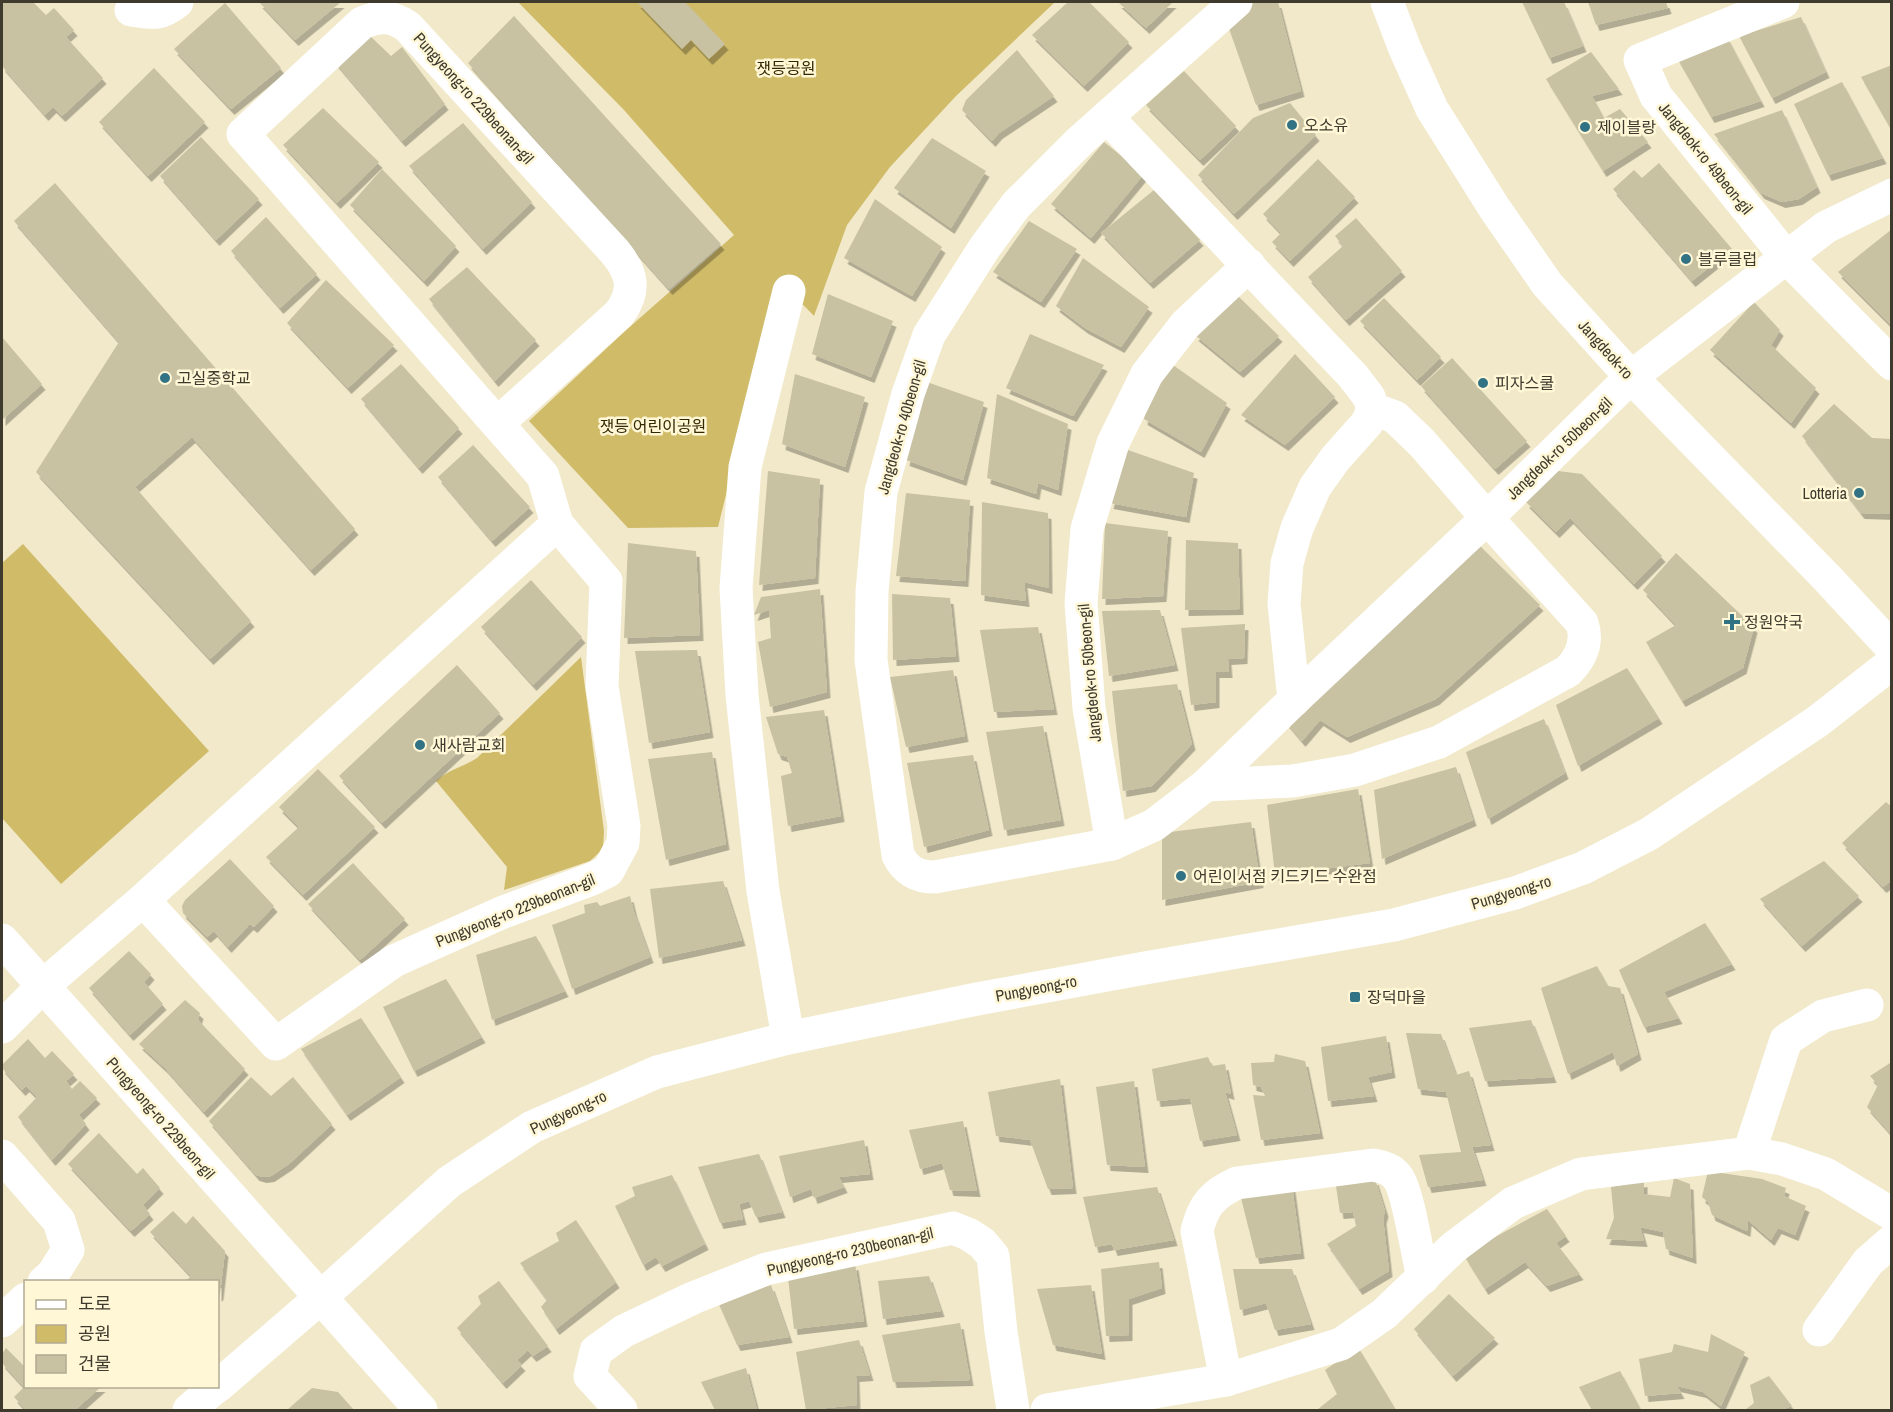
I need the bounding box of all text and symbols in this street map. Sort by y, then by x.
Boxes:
street label: Pungyeong-ro 229beonan-gil [409,27,539,169]
park label: 잿등공원 [757,57,815,79]
street label: Jangdeok-ro 49beon-gil [1654,97,1758,219]
place label: 오소유 [1304,114,1348,136]
place label: 제이블랑 [1597,116,1656,138]
marker: 오소유 [1285,118,1299,132]
marker: 제이블랑 [1578,120,1592,134]
place label: 블루클럽 [1698,248,1757,270]
marker: 블루클럽 [1679,252,1693,266]
street label: Jangdeok-ro [1573,315,1639,383]
street label: Jangdeok-ro 40beon-gil [871,357,931,497]
place label: 고실중학교 [177,367,251,389]
marker: 고실중학교 [158,371,172,385]
place label: 피자스쿨 [1495,372,1554,394]
marker: 피자스쿨 [1476,376,1490,390]
street label: Jangdeok-ro 50beon-gil [1502,392,1617,504]
park label: 잿등 어린이공원 [600,415,706,437]
place label: Lotteria [1803,482,1848,504]
marker: Lotteria [1852,486,1866,500]
street label: Jangdeok-ro 50beon-gil [1072,603,1106,743]
place label: 정원약국 [1744,611,1803,633]
marker: 정원약국 [1725,615,1739,629]
place label: 새사람교회 [432,734,506,756]
marker: 새사람교회 [413,738,427,752]
place label: 어린이서점 키드키드 수완점 [1193,865,1377,887]
street label: Pungyeong-ro 229beonan-gil [432,868,598,952]
marker: 어린이서점 키드키드 수완점 [1174,869,1188,883]
street label: Pungyeong-ro [1468,869,1554,915]
street label: Pungyeong-ro [993,969,1079,1007]
place label: 장덕마을 [1367,986,1426,1008]
marker: 장덕마을 [1348,990,1362,1004]
street label: Pungyeong-ro 229beon-gil [102,1052,220,1184]
street label: Pungyeong-ro [526,1085,610,1139]
street label: Pungyeong-ro 230beonan-gil [765,1221,935,1281]
legend [24,1280,219,1388]
text: 도로 [78,1291,111,1316]
text: 공원 [78,1321,111,1346]
text: 건물 [78,1351,111,1376]

